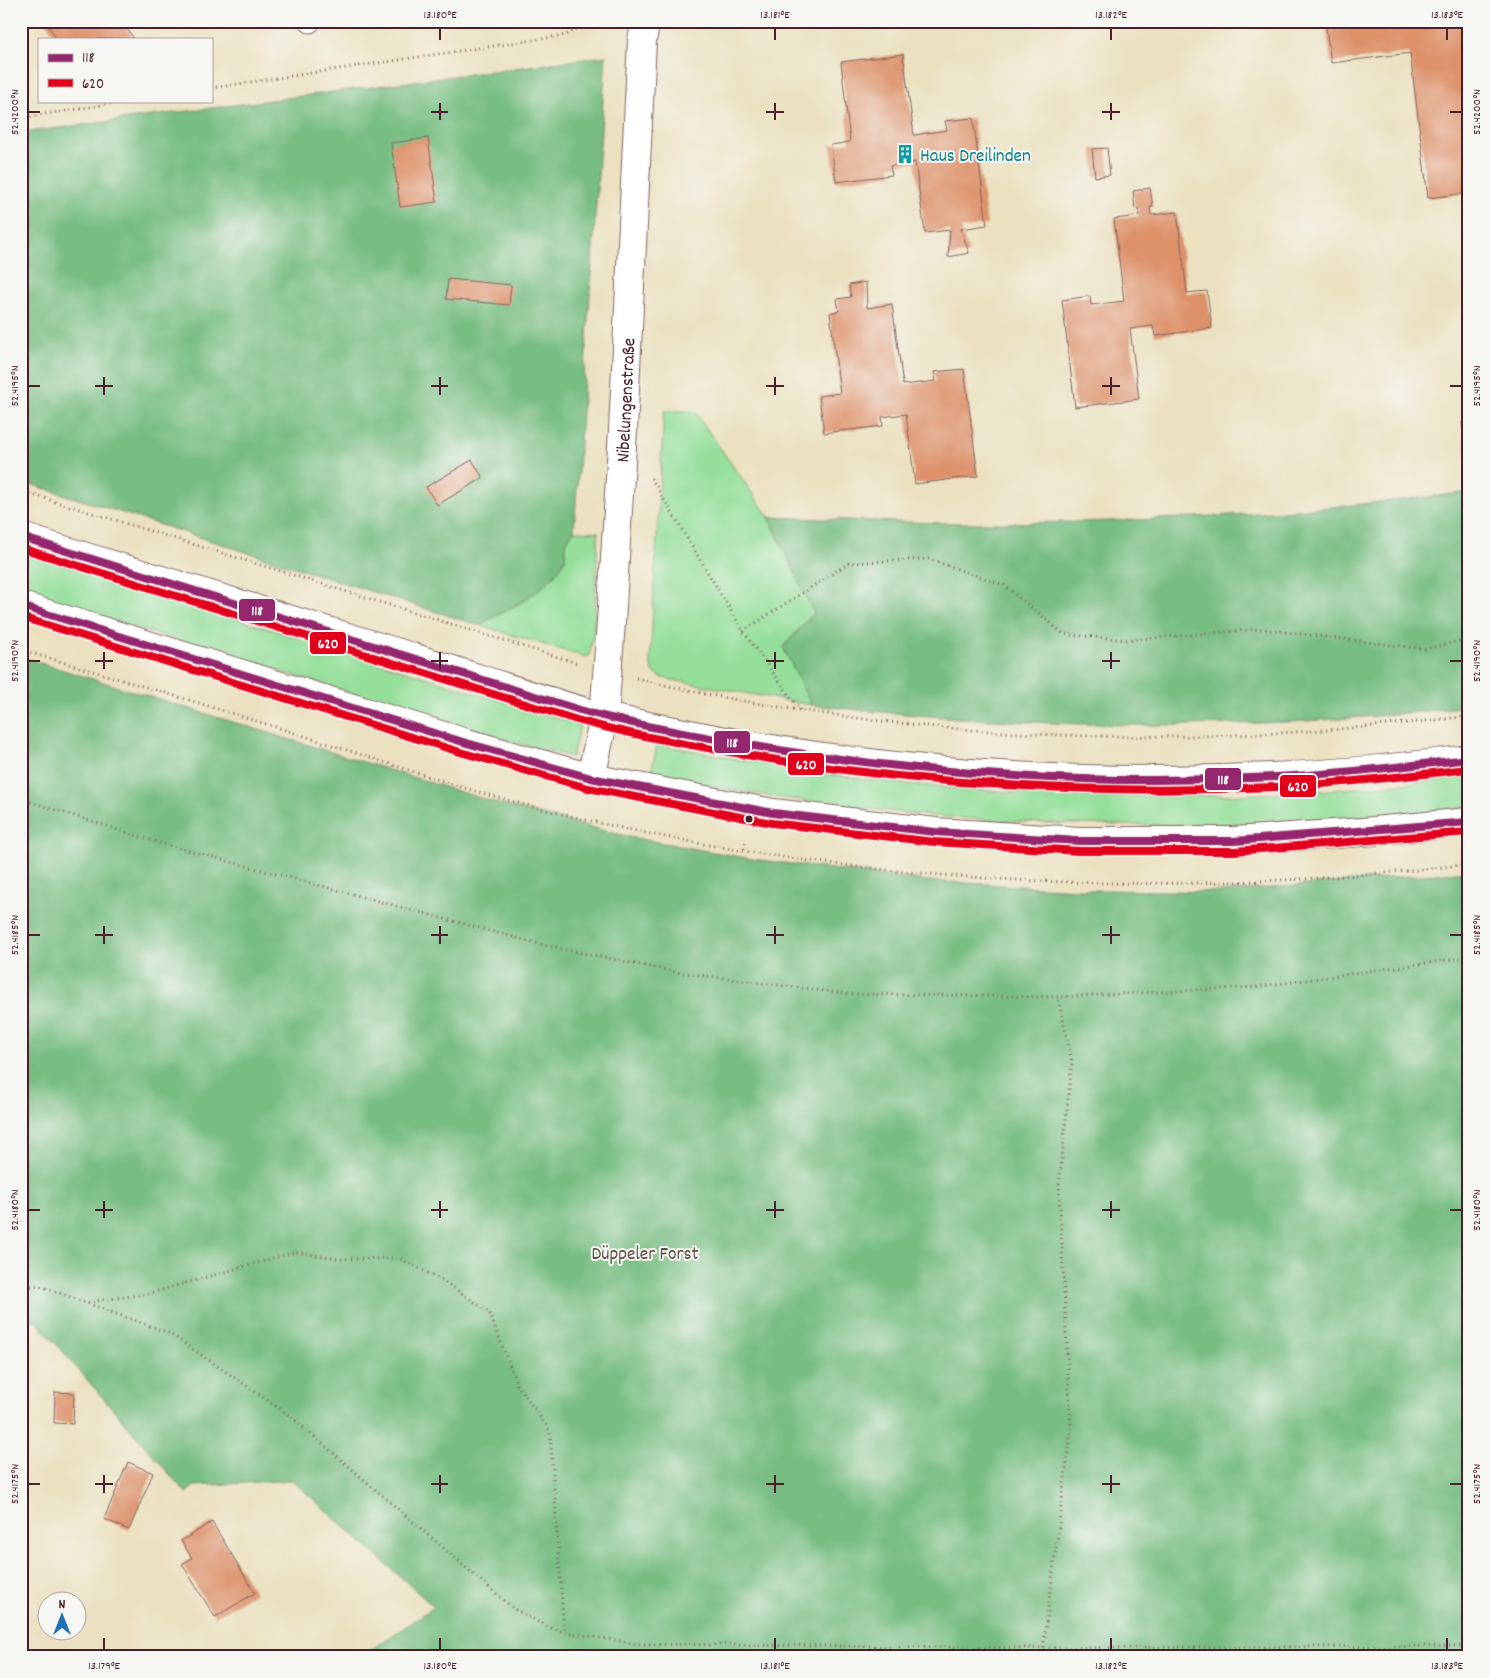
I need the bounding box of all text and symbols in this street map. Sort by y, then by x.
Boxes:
text: 13.180°E [423,7,457,24]
text: 13.181°E [760,7,790,24]
text: 13.182°E [1095,7,1128,24]
text: 13.183°E [1431,7,1464,24]
legend [38,38,212,102]
text: 118 [82,48,95,70]
text: 620 [82,74,104,96]
text: 52.4200°N [7,89,24,135]
text: 52.4200°N [1469,89,1486,135]
building icon: Haus Dreilinden [894,143,916,165]
place label: Haus Dreilinden [920,144,1031,171]
street label: Nibelungenstraße [611,337,644,463]
text: 52.4195°N [7,365,24,407]
text: 52.4195°N [1469,365,1486,407]
line badge: 118 [238,598,276,622]
text: 118 [251,602,263,622]
line badge: 620 [309,631,347,655]
text: 620 [318,635,338,655]
text: 52.4190°N [7,640,24,682]
text: 52.4190°N [1469,640,1486,682]
line badge: 118 [713,730,751,754]
text: 118 [726,734,738,754]
line badge: 620 [787,752,825,776]
text: 620 [796,756,816,776]
line badge: 118 [1204,767,1242,791]
text: 118 [1217,771,1229,791]
line badge: 620 [1279,774,1317,798]
text: 620 [1288,778,1308,798]
unlabelled marker [744,814,754,824]
text: 52.4185°N [7,915,24,955]
text: 52.4185°N [1469,915,1486,955]
text: 52.4180°N [7,1189,24,1231]
text: 52.4180°N [1469,1189,1486,1231]
park label: Düppeler Forst [591,1242,699,1269]
text: 52.4175°N [7,1464,24,1504]
text: 52.4175°N [1469,1464,1486,1504]
north arrow [38,1590,88,1640]
text: N [59,1595,66,1615]
text: 13.179°E [88,1658,121,1675]
text: 13.180°E [423,1658,457,1675]
text: 13.181°E [760,1658,790,1675]
text: 13.182°E [1095,1658,1128,1675]
text: 13.183°E [1431,1658,1464,1675]

